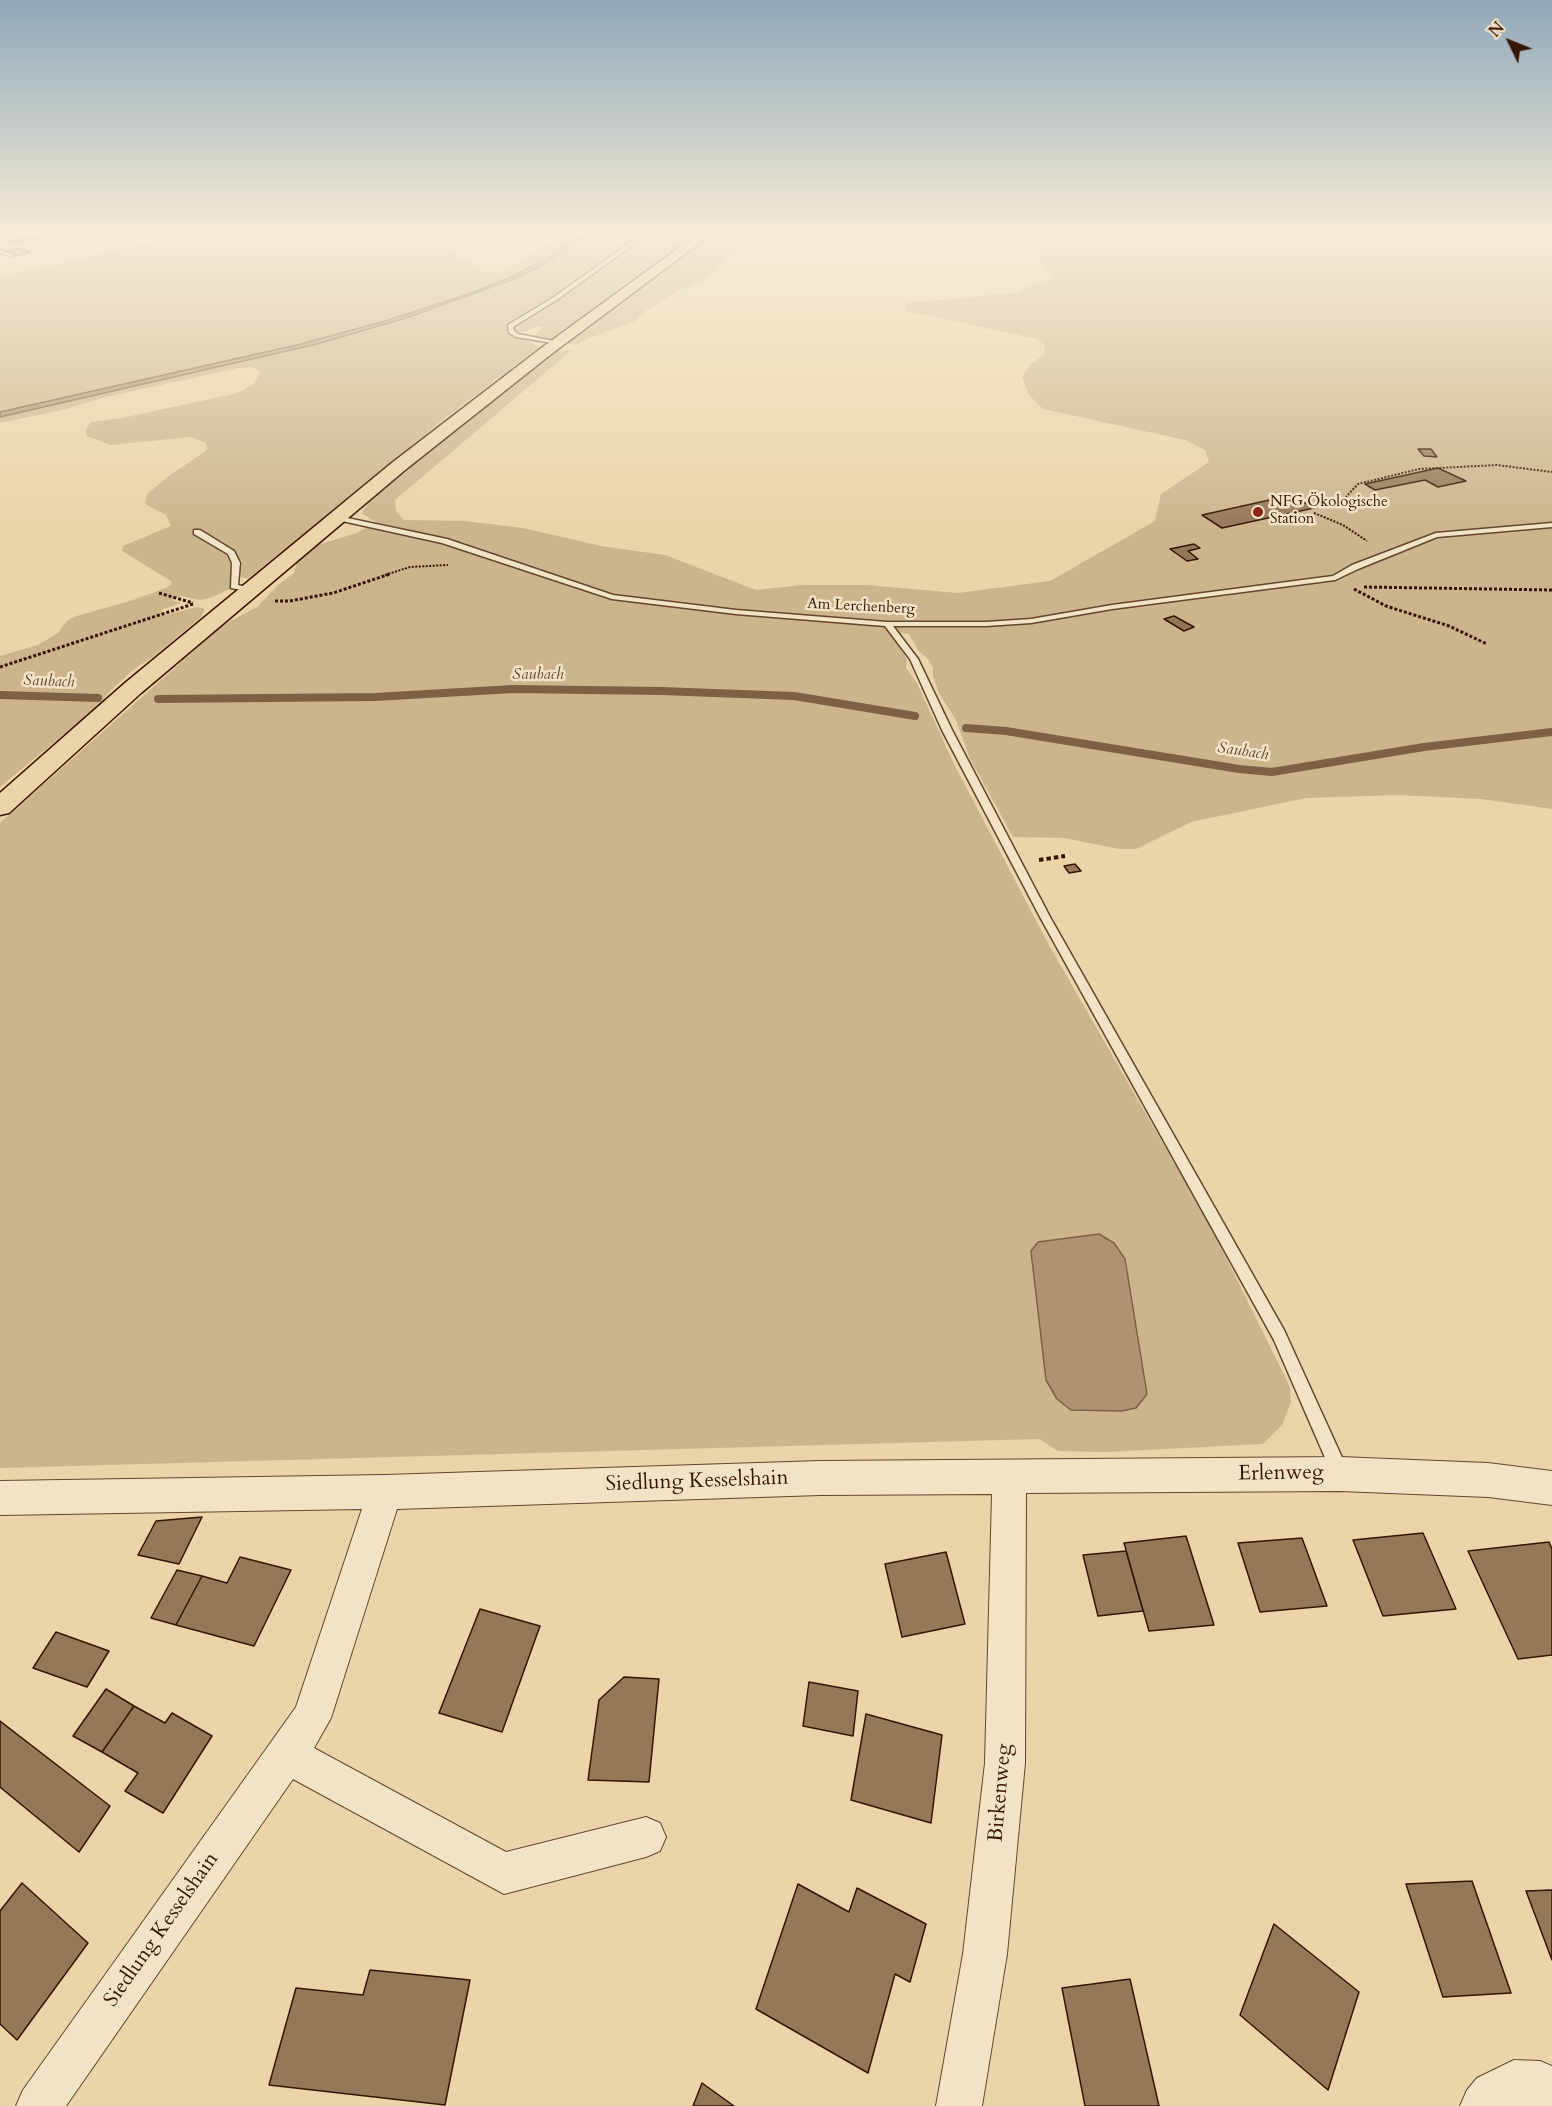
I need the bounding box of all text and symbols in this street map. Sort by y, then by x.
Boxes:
north arrow [1480,12,1540,72]
text: N [1484,17,1510,42]
place label: NFG Ökologische Station [1270,494,1388,529]
marker: NFG Ökologische Station [1251,505,1265,519]
street label: Am Lerchenberg [807,595,915,619]
water label: Saubach [512,665,564,685]
water label: Saubach [23,672,75,692]
water label: Saubach [1216,739,1270,765]
street label: Erlenweg [1238,1461,1324,1487]
street label: Siedlung Kesselshain [605,1466,789,1498]
street label: Birkenweg [984,1743,1018,1843]
street label: Siedlung Kesselshain [99,1848,225,2012]

